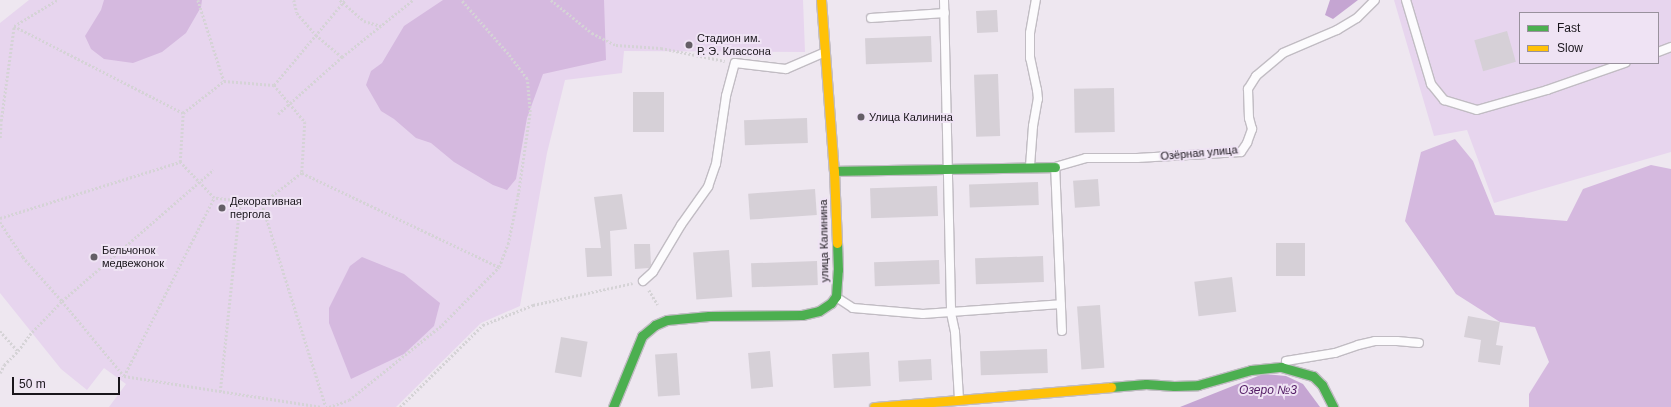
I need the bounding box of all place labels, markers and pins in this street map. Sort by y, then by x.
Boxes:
place label: Стадион им. Р. Э. Классона [697,32,771,58]
marker: Стадион им. Р. Э. Классона [684,40,694,50]
place label: Улица Калинина [869,110,953,124]
marker: Улица Калинина [856,112,866,122]
place label: Декоративная пергола [230,195,302,221]
marker: Декоративная пергола [217,203,227,213]
place label: Бельчонок медвежонок [102,244,164,270]
marker: Бельчонок медвежонок [89,252,99,262]

